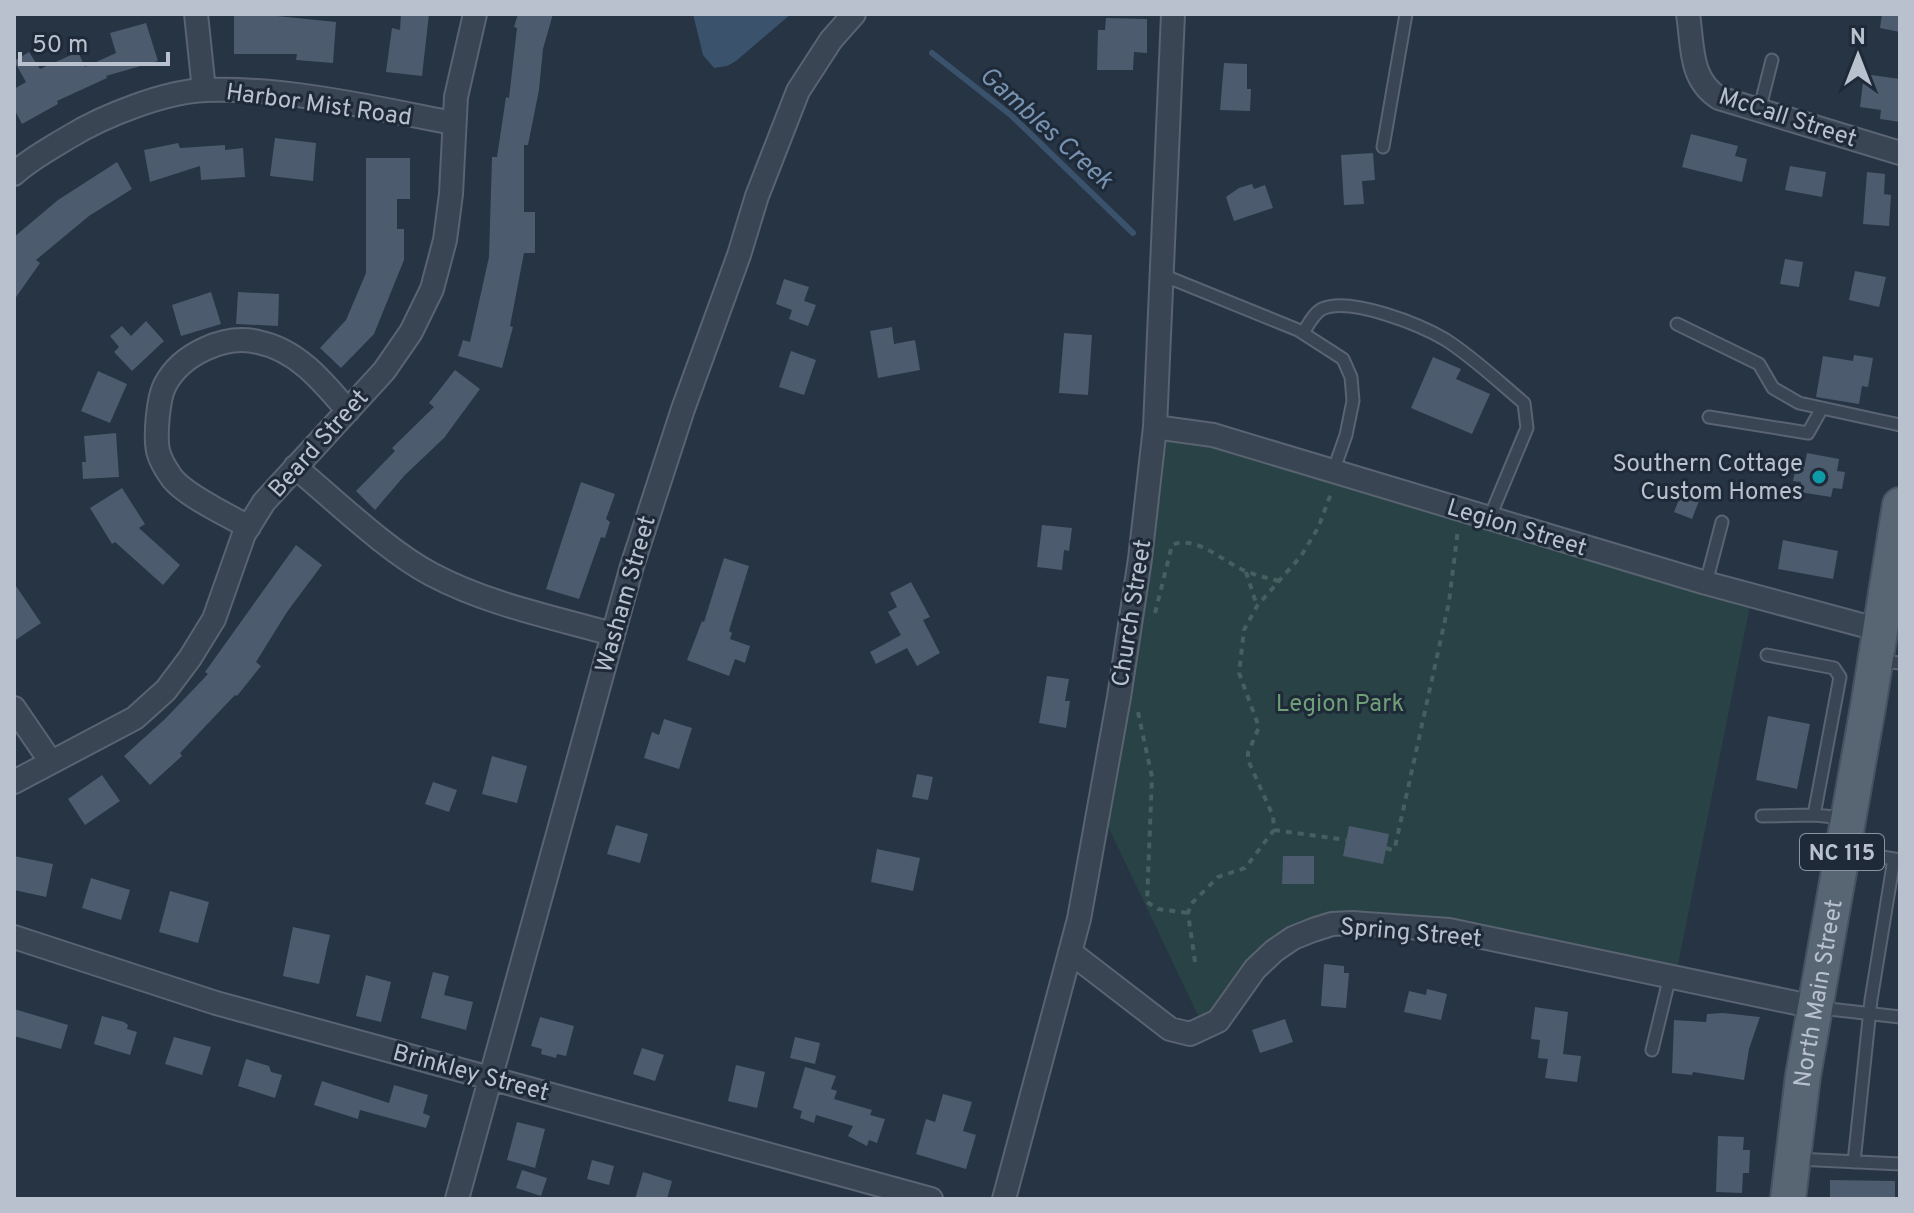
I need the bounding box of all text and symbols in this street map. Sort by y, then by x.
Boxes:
scale bar [20,16,168,66]
north arrow [1818,16,1898,96]
text: N [1850,25,1866,52]
text: 50 m [32,31,88,61]
water label: Gambles Creek [972,60,1120,198]
street label: Harbor Mist Road [224,78,413,134]
street label: McCall Street [1715,82,1860,155]
street label: Beard Street [263,384,376,505]
place label: Southern Cottage Custom Homes [1613,450,1803,508]
marker: Southern Cottage Custom Homes [1810,468,1828,486]
street label: Legion Street [1443,493,1590,564]
street label: Washam Street [590,513,664,677]
street label: Church Street [1107,538,1159,689]
park label: Legion Park [1276,690,1404,720]
road number: NC 115 [1800,834,1884,870]
street label: North Main Street [1789,897,1851,1089]
street label: Spring Street [1339,913,1483,955]
street label: Brinkley Street [389,1039,552,1109]

